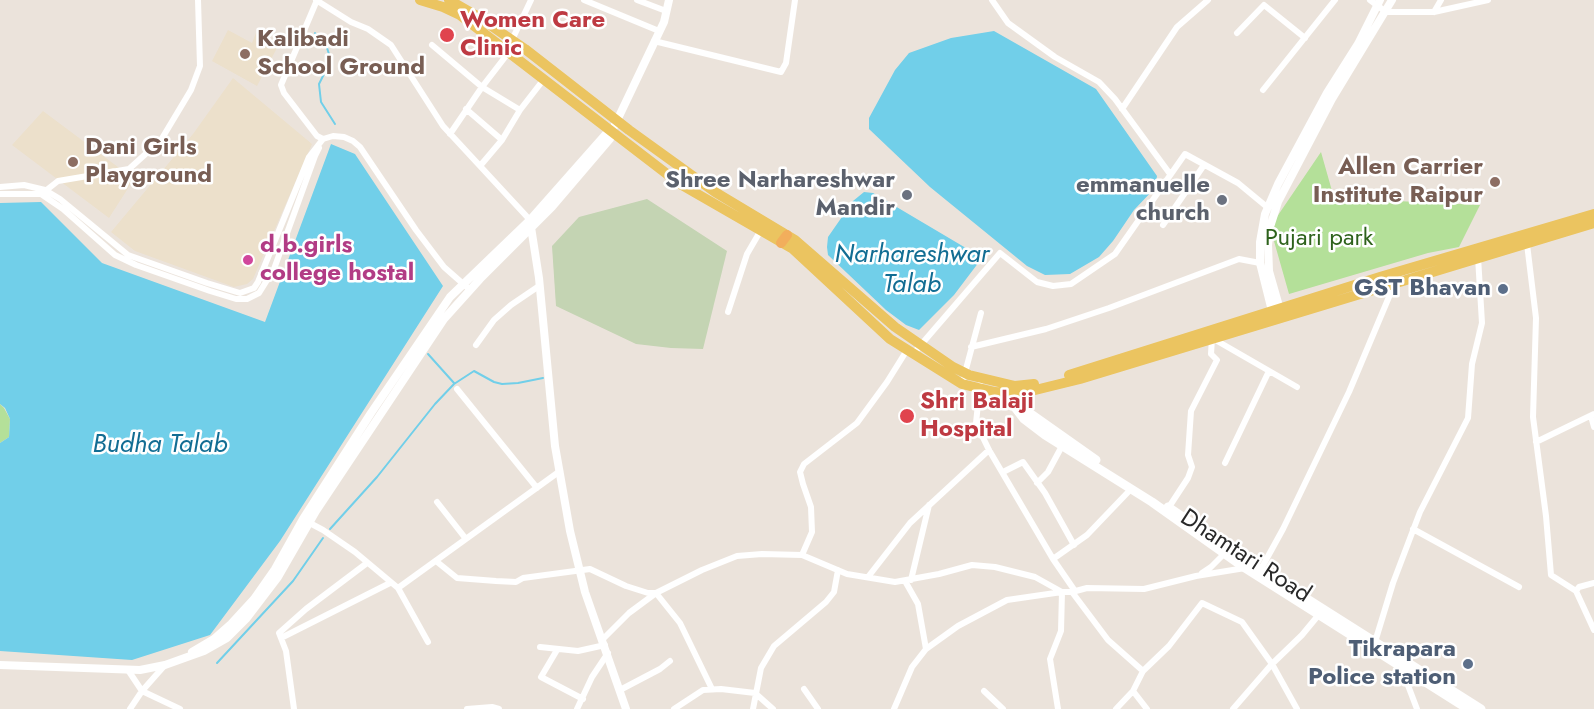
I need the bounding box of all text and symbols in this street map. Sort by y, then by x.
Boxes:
place label: Women Care Clinic [460,7,605,63]
place label: Kalibadi School Ground [257,26,425,82]
marker: Women Care Clinic [438,26,456,44]
marker: Kalibadi School Ground [238,47,252,61]
place label: Dani Girls Playground [85,134,212,190]
place label: Allen Carrier Institute Raipur [1313,154,1483,210]
marker: Dani Girls Playground [66,155,80,169]
place label: Shree Narhareshwar Mandir [665,167,895,223]
place label: emmanuelle church [1076,172,1210,228]
marker: Allen Carrier Institute Raipur [1488,175,1502,189]
marker: Shree Narhareshwar Mandir [900,188,914,202]
marker: emmanuelle church [1215,193,1229,207]
park label: Pujari park [1265,225,1373,253]
place label: d.b.girls college hostal [260,232,414,288]
water label: Narhareshwar Talab [835,240,989,302]
marker: d.b.girls college hostal [241,253,255,267]
place label: GST Bhavan [1354,275,1491,303]
marker: GST Bhavan [1496,282,1510,296]
place label: Shri Balaji Hospital [920,388,1034,444]
marker: Shri Balaji Hospital [898,407,916,425]
water label: Budha Talab [92,430,228,462]
street label: Dhamtari Road [1174,504,1316,610]
place label: Tikrapara Police station [1308,636,1456,692]
marker: Tikrapara Police station [1461,657,1475,671]

